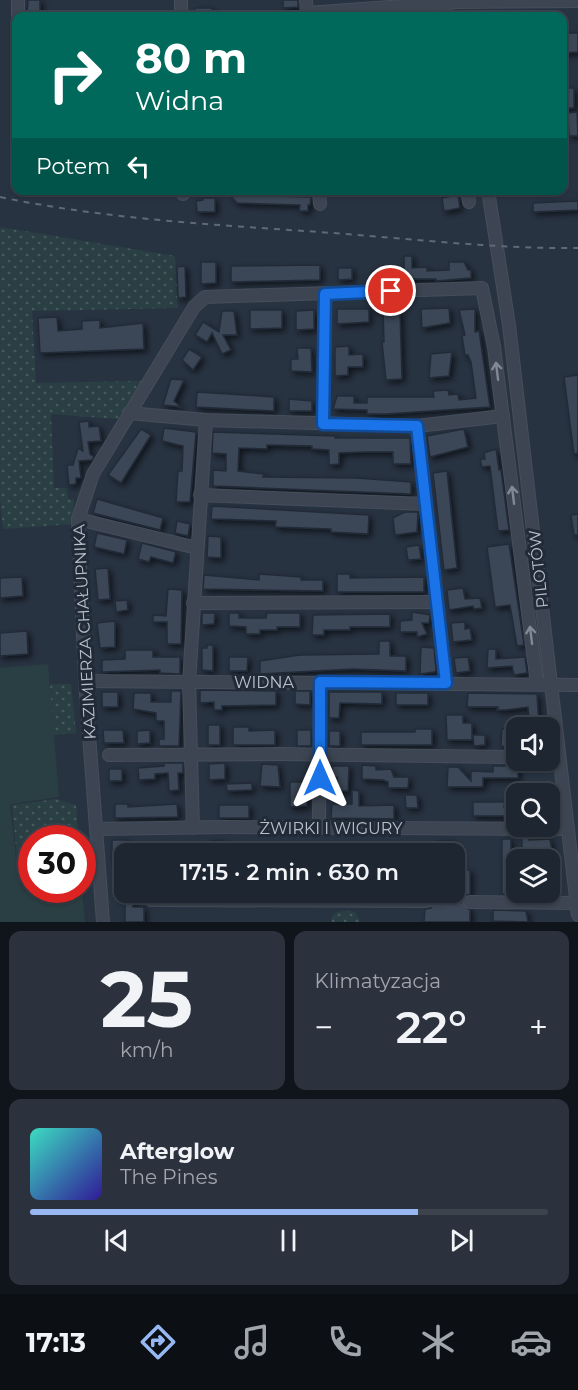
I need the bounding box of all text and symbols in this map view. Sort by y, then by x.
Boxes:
text: 80 m [135,32,247,84]
icon: right [36,36,114,114]
text: Widna [135,84,224,117]
icon: left [122,150,155,183]
text: Potem [36,153,110,180]
pin [365,265,416,316]
icon: arrive [374,274,407,307]
one-way arrow [491,361,502,381]
one-way arrow [508,486,519,506]
street label: KAZIMIERZA CHAŁUPNIKA [69,523,100,740]
street label: PILOTÓW [525,529,552,609]
one-way arrow [525,625,536,645]
street label: WIDNA [234,673,295,692]
map controls [506,717,560,903]
button: sound [506,717,560,771]
position arrow [288,746,352,810]
button: search [506,783,560,837]
street label: ŻWIRKI I WIGURY [260,819,403,838]
speed limit sign: 30 [18,825,96,903]
button: layers [506,849,560,903]
text: 17:15 · 2 min · 630 m [180,859,399,886]
text: 25 [101,951,193,1047]
text: Klimatyzacja [315,969,441,993]
text: 22° [396,999,467,1054]
text: − [315,1007,333,1047]
text: + [529,1007,548,1047]
text: km/h [120,1038,173,1062]
text: Afterglow [120,1138,234,1165]
text: The Pines [120,1165,217,1189]
icon: previous [100,1224,133,1257]
icon: pause [272,1224,305,1257]
icon: next [445,1224,478,1257]
icon: directions [137,1321,179,1363]
icon: music [231,1321,273,1363]
icon: phone [324,1321,366,1363]
icon: climate [417,1321,459,1363]
icon: car [510,1321,552,1363]
text: 17:13 [26,1326,86,1359]

